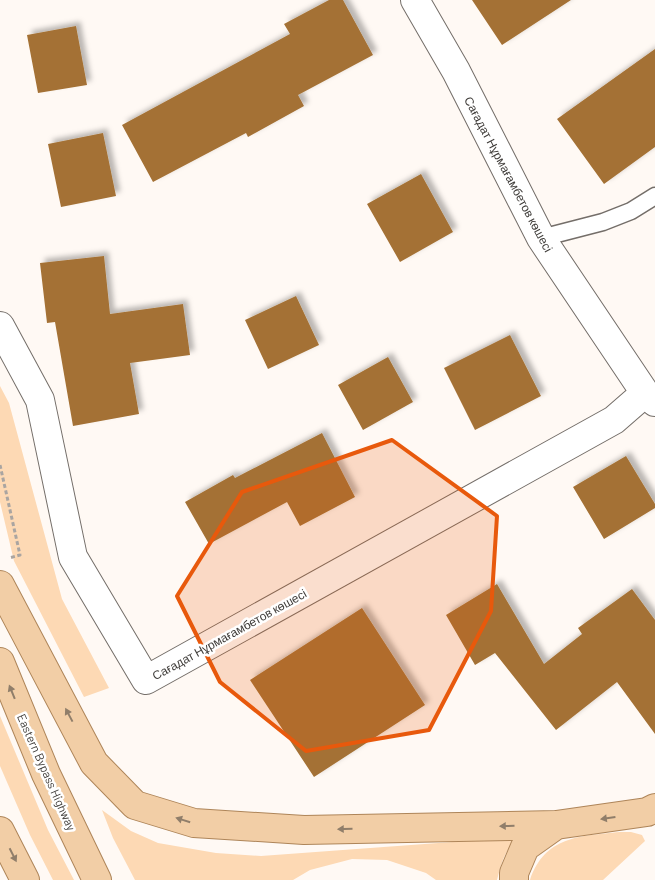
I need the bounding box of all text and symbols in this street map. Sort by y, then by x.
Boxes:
street label: Сағадат Нұрмағамбетов көшесі [461,94,556,255]
street label: Сағадат Нұрмағамбетов көшесі [150,586,309,683]
one-way arrow [8,685,16,699]
one-way arrow [65,708,73,723]
street label: Eastern Bypass Highway [15,711,79,833]
one-way arrow [599,814,615,822]
one-way arrow [175,816,190,823]
one-way arrow [499,822,515,830]
one-way arrow [336,825,352,833]
one-way arrow [9,848,17,863]

